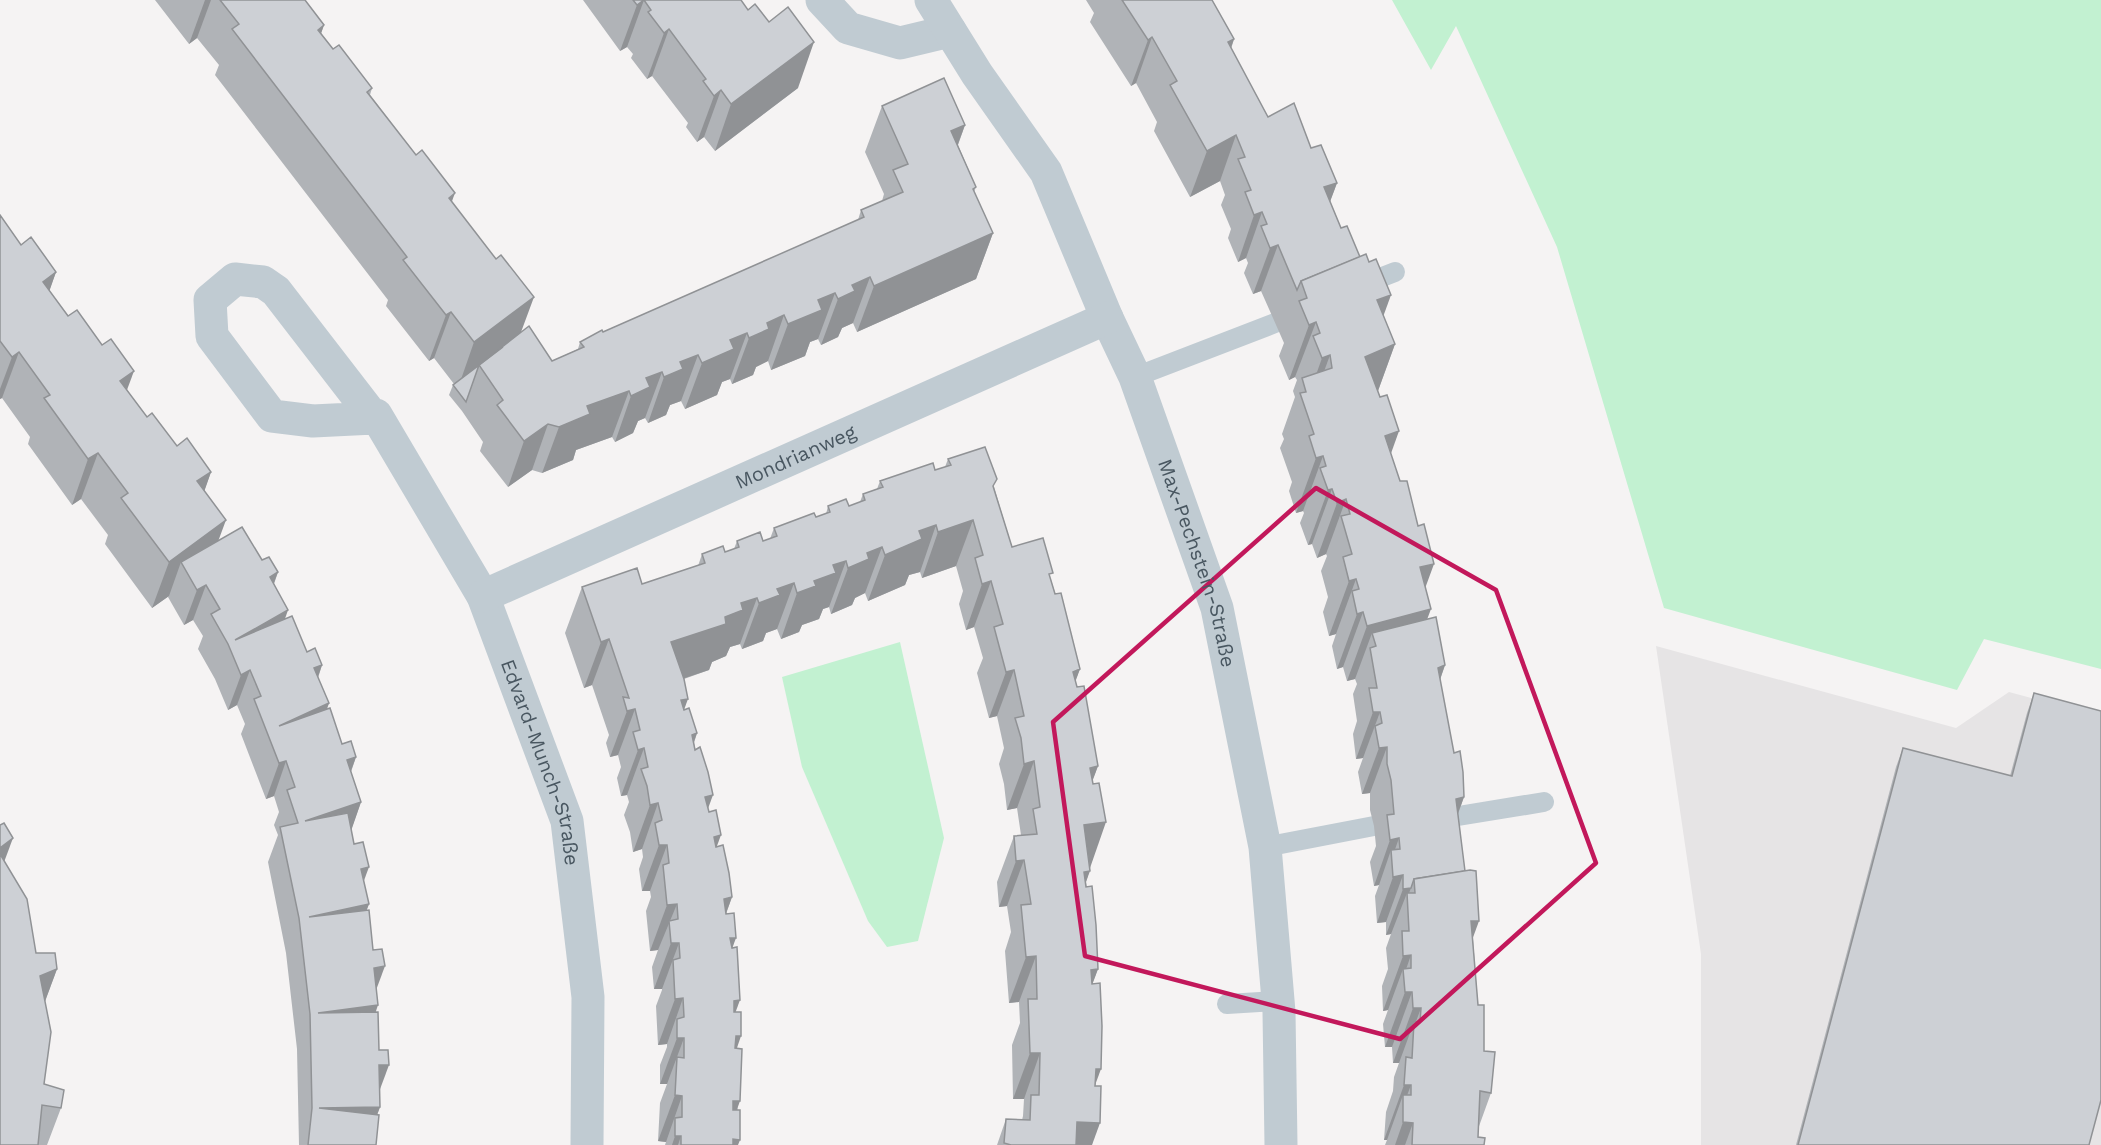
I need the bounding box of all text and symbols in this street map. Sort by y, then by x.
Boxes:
street label: Mondrianweg [731,419,860,494]
street label: Max-Pechstein-Straße [1153,456,1241,669]
street label: Edvard-Munch-Straße [496,656,584,867]

